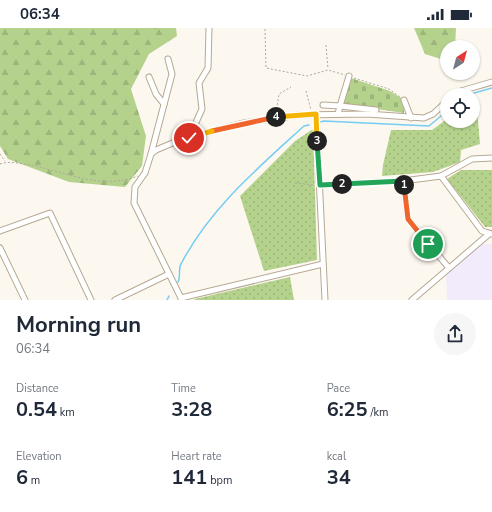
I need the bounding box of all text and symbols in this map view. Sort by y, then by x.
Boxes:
text: 06:34 [20,4,60,24]
north arrow [440,40,480,80]
map controls [440,40,480,128]
button: locate [440,88,480,128]
pin: 4 [266,107,286,127]
text: 4 [273,109,279,124]
pin [172,121,206,155]
icon: check [178,127,200,149]
pin: 3 [307,131,327,151]
text: 3 [314,133,320,148]
pin: 2 [332,174,352,194]
pin: 1 [394,175,414,195]
text: 2 [339,176,345,191]
text: 1 [401,177,407,192]
pin [411,227,445,261]
icon: arrive [417,233,439,255]
text: Morning run [16,310,141,340]
button: share [434,313,476,355]
text: 06:34 [16,340,50,358]
text: Distance [16,381,59,396]
text: Time [171,381,196,396]
text: Pace [327,381,350,396]
text: 0.54 [16,396,57,423]
text: 3:28 [171,396,212,423]
text: 6:25 [327,396,368,423]
text: km [57,405,75,420]
text: /km [368,405,388,420]
text: Elevation [16,449,62,464]
text: Heart rate [171,449,222,464]
text: kcal [327,449,346,464]
text: 6 [16,464,28,491]
text: 141 [171,464,207,491]
text: 34 [327,464,351,491]
text: m [28,473,40,488]
text: bpm [207,473,232,488]

